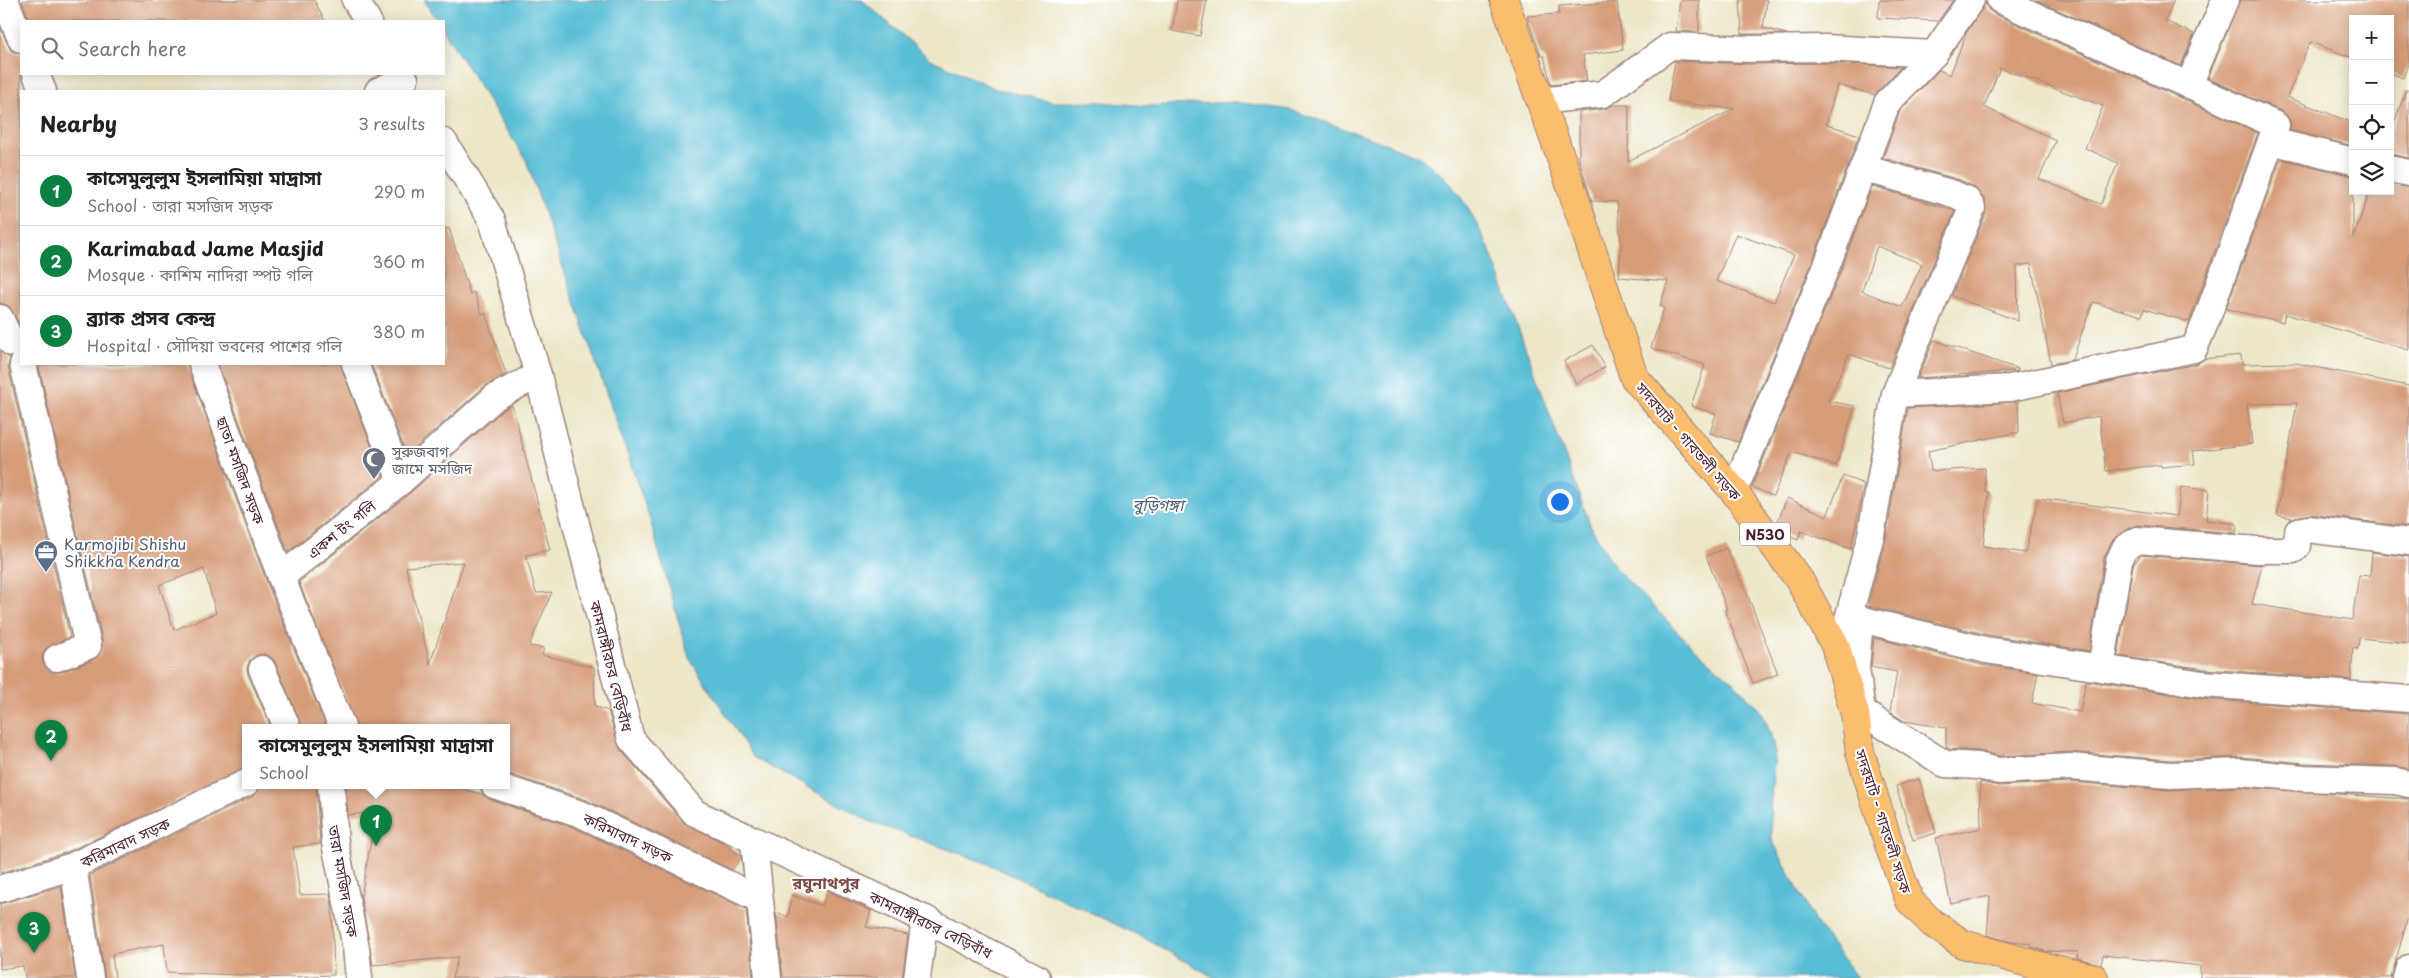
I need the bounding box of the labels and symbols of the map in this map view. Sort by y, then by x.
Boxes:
street label: সদরঘাট - গাবতলী সড়ক [1630,376,1748,506]
street label: ছাতা মসজিদ সড়ক [210,412,271,528]
place label: সুরুজবাগ জামে মসজিদ [391,439,473,479]
mosque icon: সুরুজবাগ জামে মসজিদ [361,446,387,480]
your location [1547,489,1573,515]
water label: বুড়িগঙ্গা [1133,492,1186,516]
street label: একশ টং গলি [302,493,381,564]
road number: N530 [1740,522,1790,546]
place label: Karmojibi Shishu Shikkha Kendra [64,532,186,572]
office icon: Karmojibi Shishu Shikkha Kendra [33,539,59,573]
street label: কামরাঙ্গীরচর বেড়িবাঁধ [584,597,640,735]
pin: 2 [35,720,67,761]
street label: সদরঘাট - গাবতলী সড়ক [1850,745,1918,897]
pin: 1 [360,805,392,846]
street label: করিমাবাদ সড়ক [579,806,677,868]
street label: করিমাবাদ সড়ক [76,811,174,873]
street label: তারা মসজিদ সড়ক [323,822,365,940]
district label: রঘুনাথপুর [792,870,860,894]
street label: কামরাঙ্গীরচর বেড়িবাঁধ [865,884,997,964]
pin: 3 [18,912,50,953]

